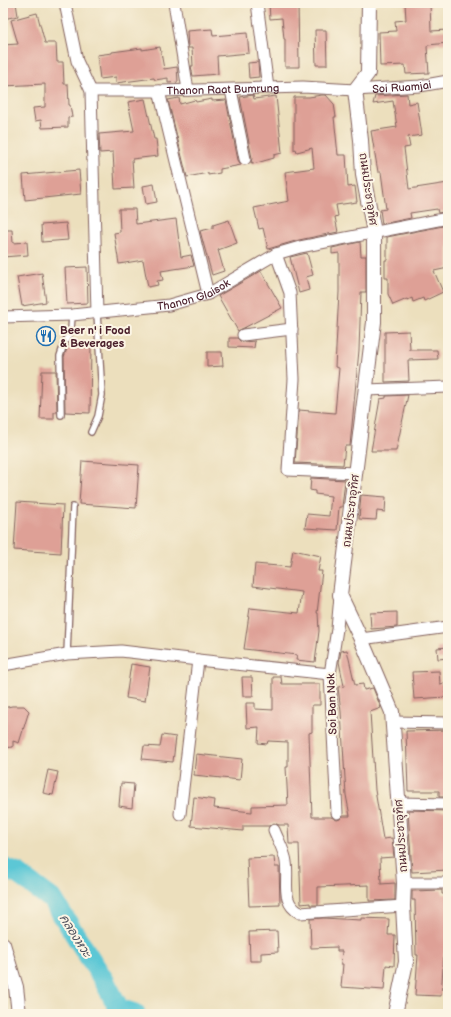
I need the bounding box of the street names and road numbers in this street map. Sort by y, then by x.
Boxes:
street label: Soi Ruamjai [372,78,432,95]
street label: Thanon Raat Bumrung [167,81,279,97]
street label: ถนนประชาอุทิศ [355,152,381,227]
street label: Thanon Glaisok [156,276,233,313]
street label: ถนนประชาอุทิศ [339,473,364,548]
street label: Soi Ban Nok [324,673,340,735]
street label: ถนนประชาอุทิศ [391,798,412,873]

